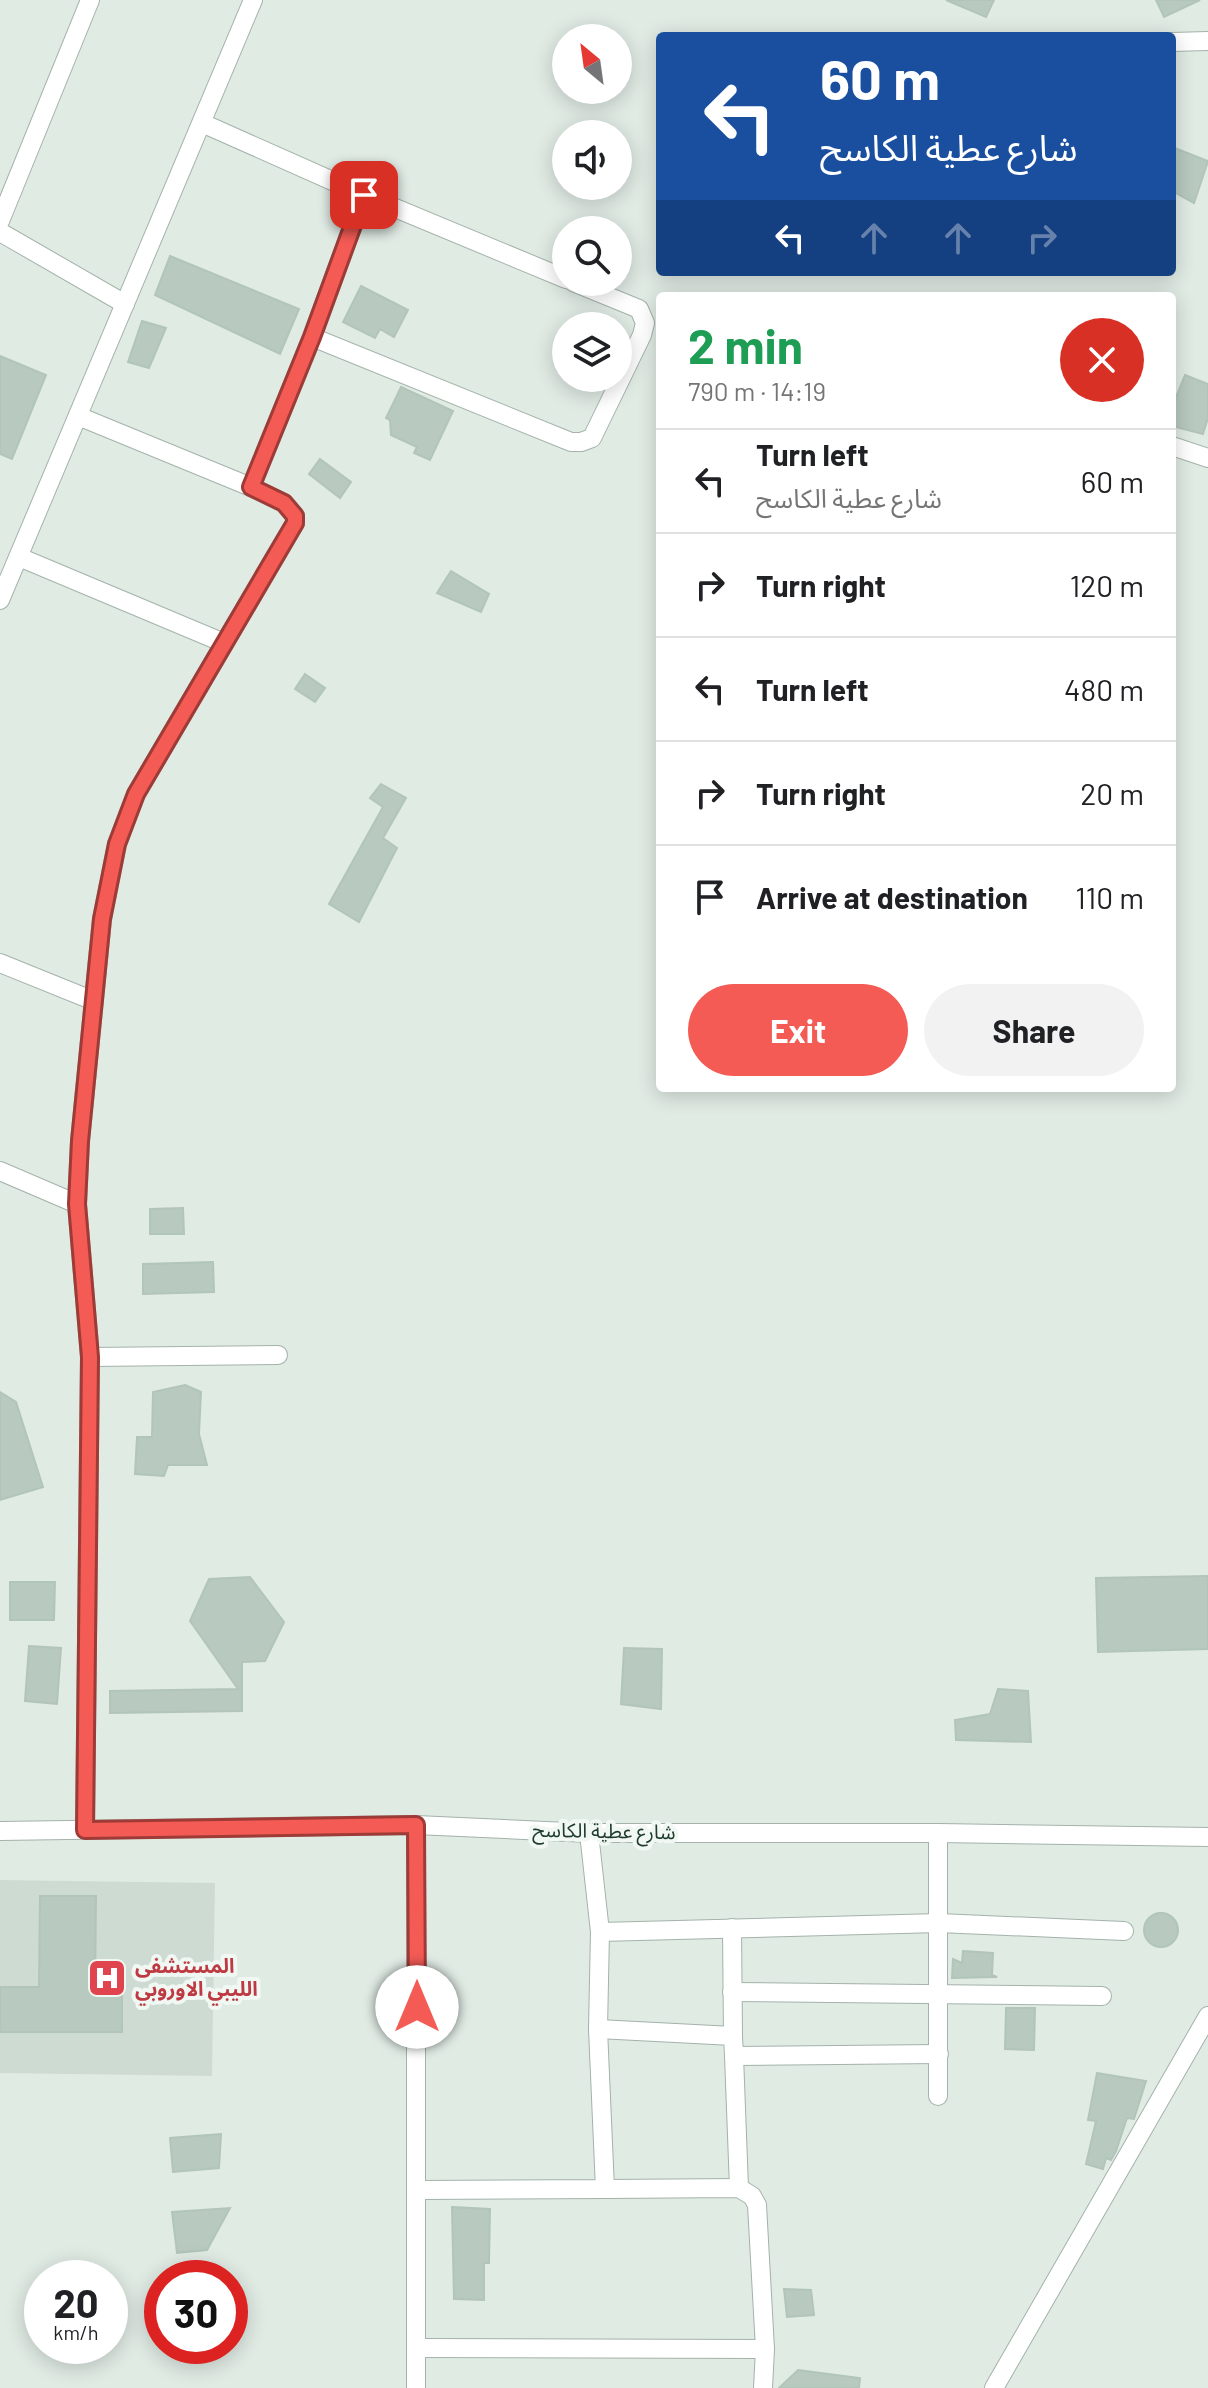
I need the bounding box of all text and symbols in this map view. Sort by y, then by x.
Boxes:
north arrow [552,24,632,104]
map controls [552,24,632,392]
text: 60 m [820,44,940,111]
icon: left [688,64,792,168]
button: sound [552,120,632,200]
text: شارع عطية الكاسح [820,125,1077,168]
pin [330,161,398,229]
icon: arrive [342,173,386,217]
button: search [552,216,632,296]
icon: left [768,216,812,260]
icon: ahead [852,216,896,260]
icon: ahead [936,216,980,260]
icon: right [1020,216,1064,260]
button: layers [552,312,632,392]
text: 2 min [688,316,803,374]
button: close [1060,318,1144,402]
text: 790 m · 14:19 [688,375,826,406]
text: Turn left [756,436,869,472]
icon: left [688,459,732,503]
text: 60 m [1081,463,1144,499]
text: شارع عطية الكاسح [756,482,942,513]
icon: right [688,563,732,607]
text: Turn right [756,567,886,603]
text: 120 m [1070,567,1144,603]
icon: left [688,667,732,711]
text: Turn left [756,671,869,707]
text: 480 m [1064,671,1144,707]
icon: right [688,771,732,815]
text: Turn right [756,775,886,811]
text: 20 m [1080,775,1144,811]
icon: arrive [688,875,732,919]
text: Arrive at destination [756,879,1028,915]
text: 110 m [1075,879,1144,915]
button: Exit [688,984,908,1076]
button: Share [924,984,1144,1076]
street label: شارع عطية الكاسح [532,1817,676,1847]
place label: المستشفی الليبي الاوروبي [135,1953,258,2006]
hospital icon: المستشفی الليبي الاوروبي [86,1957,128,1999]
position arrow [375,1965,459,2049]
speed limit sign: 30 [144,2260,248,2364]
text: 20 [53,2278,99,2326]
text: km/h [53,2320,99,2344]

